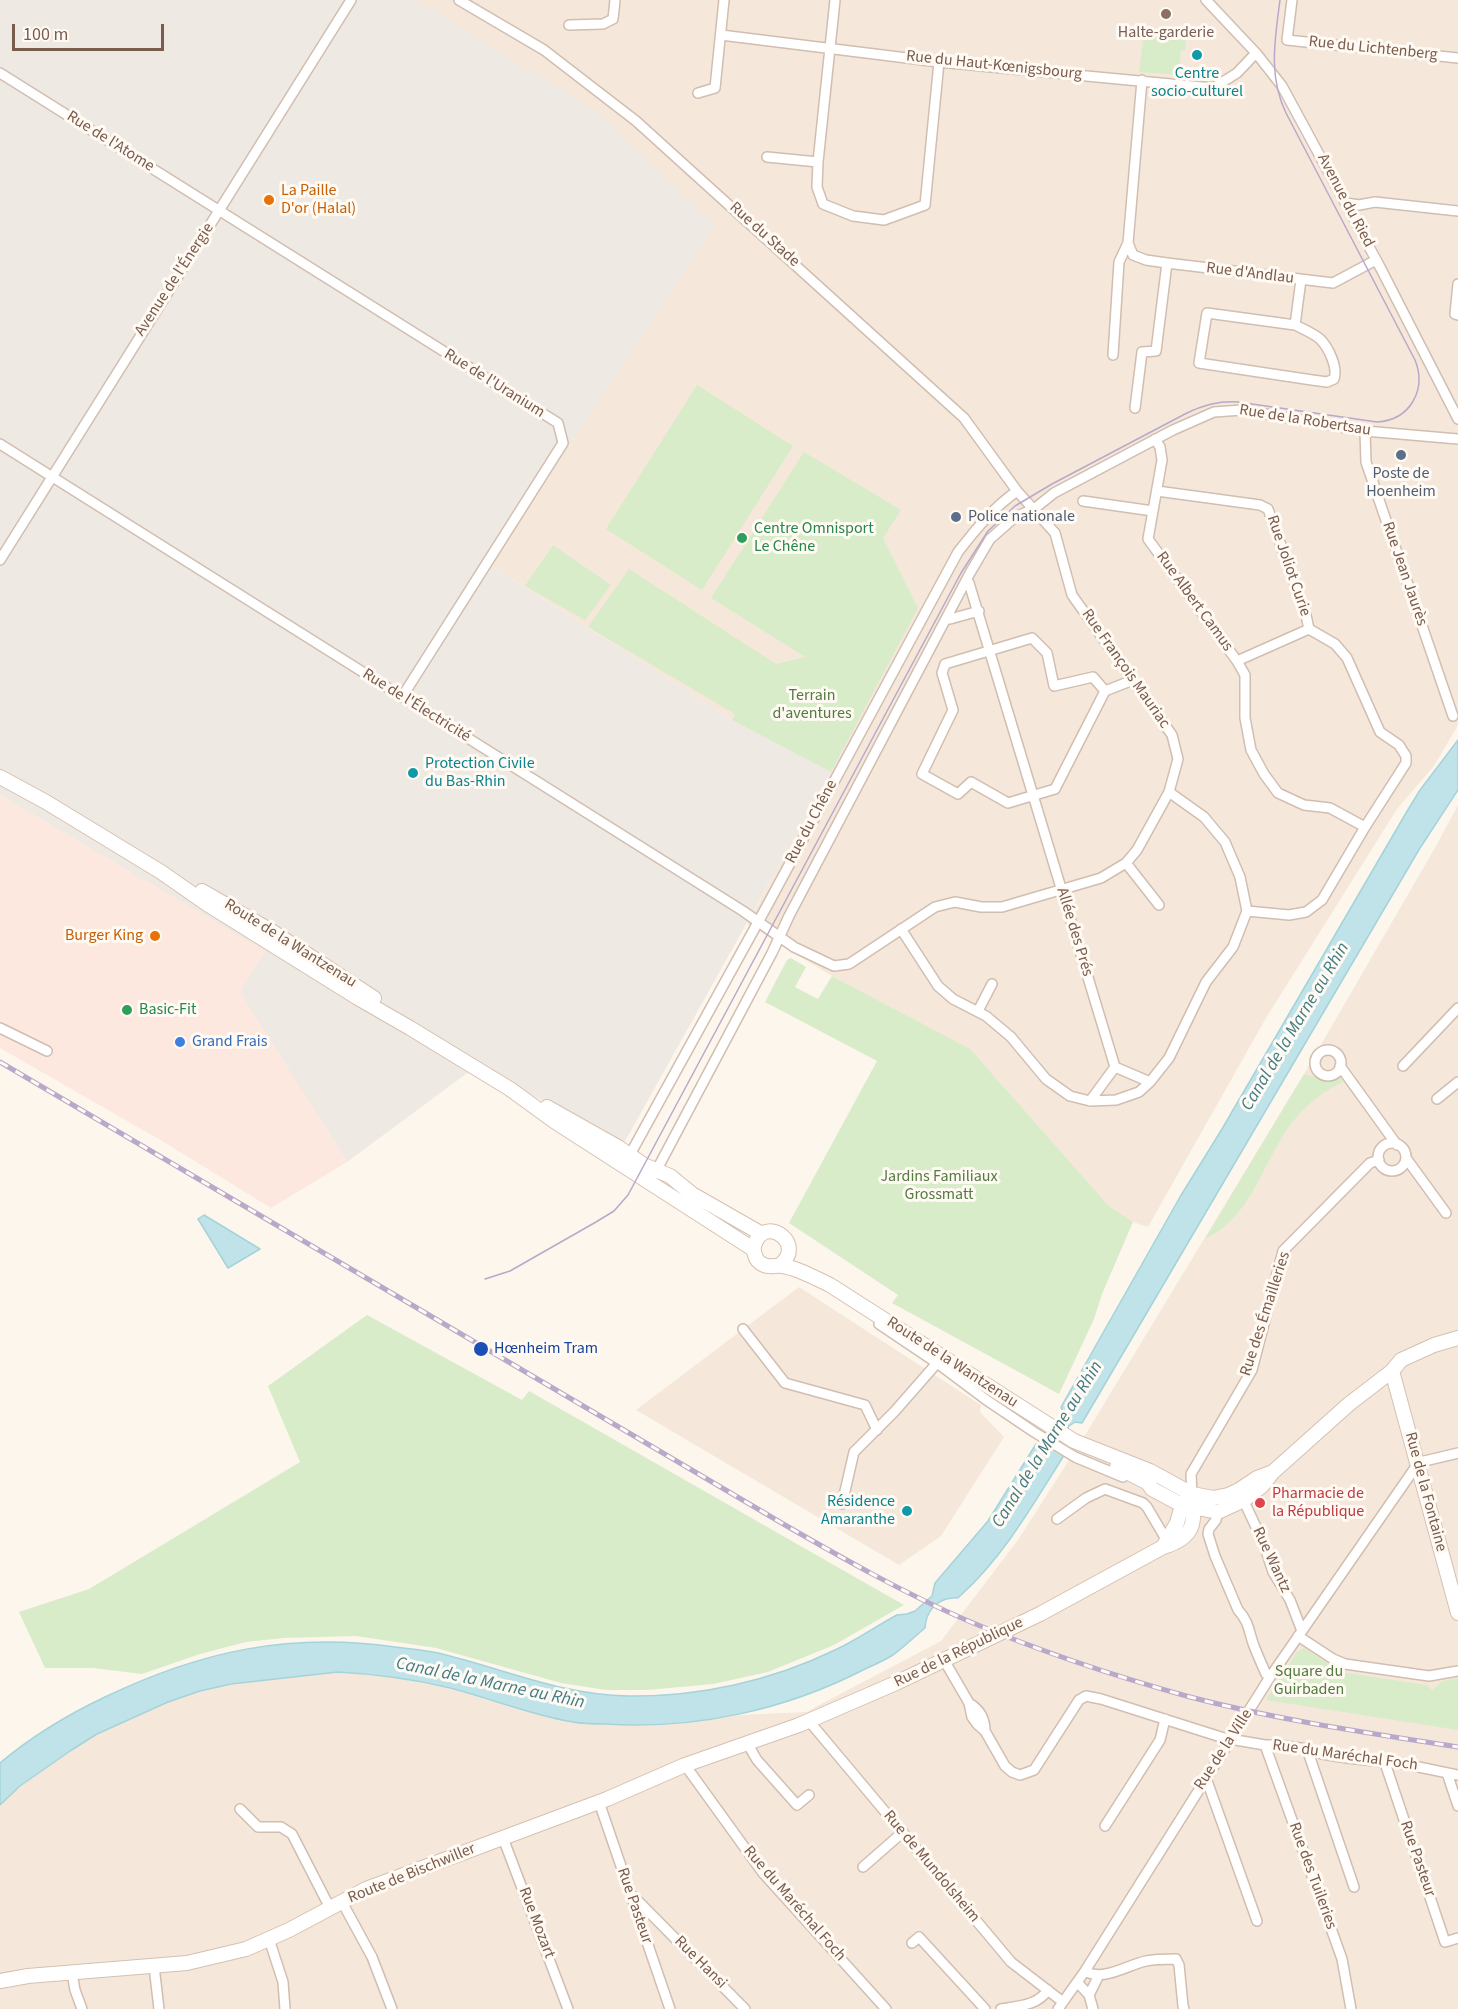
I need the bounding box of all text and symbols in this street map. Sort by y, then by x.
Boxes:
marker: Halte-garderie [1159,7,1173,21]
scale bar [15,12,166,50]
text: 100 m [23,22,68,47]
place label: Halte-garderie [1118,23,1214,43]
street label: Rue du Lichtenberg [1308,33,1438,65]
street label: Rue du Haut-Kœnigsbourg [905,47,1083,85]
marker: Centre socio-culturel [1190,48,1204,62]
place label: Centre socio-culturel [1151,64,1243,102]
street label: Rue de l'Atome [63,107,157,177]
street label: Avenue du Ried [1312,151,1378,251]
place label: La Paille D'or (Halal) [281,181,356,219]
marker: La Paille D'or (Halal) [262,193,276,207]
street label: Rue du Stade [725,198,803,272]
street label: Avenue de l'Énergie [131,220,219,340]
street label: Rue d'Andlau [1205,259,1295,289]
street label: Rue de l'Uranium [440,345,548,423]
street label: Rue de la Robertsau [1238,401,1372,441]
marker: Poste de Hoenheim [1394,448,1408,462]
place label: Poste de Hoenheim [1366,464,1436,502]
place label: Police nationale [968,507,1075,527]
marker: Police nationale [949,510,963,524]
street label: Rue Joliot Curie [1262,513,1314,619]
place label: Centre Omnisport Le Chêne [754,519,874,557]
street label: Rue Jean Jaurès [1377,519,1431,629]
marker: Centre Omnisport Le Chêne [735,531,749,545]
street label: Rue Albert Camus [1151,548,1237,656]
street label: Rue François Mauriac [1077,606,1173,732]
street label: Rue de l'Électricité [358,665,474,747]
park label: Terrain d'aventures [772,686,852,724]
place label: Protection Civile du Bas-Rhin [425,754,535,792]
marker: Protection Civile du Bas-Rhin [406,766,420,780]
street label: Rue du Chêne [782,777,842,867]
street label: Allée des Prés [1051,885,1097,979]
street label: Route de la Wantzenau [220,895,360,993]
place label: Burger King [65,926,143,946]
marker: Burger King [148,929,162,943]
water label: Canal de la Marne au Rhin [1237,939,1355,1115]
place label: Basic-Fit [139,1000,196,1020]
marker: Basic-Fit [120,1003,134,1017]
place label: Grand Frais [192,1032,267,1052]
marker: Grand Frais [173,1035,187,1049]
park label: Jardins Familiaux Grossmatt [880,1167,998,1205]
street label: Rue des Émailleries [1237,1249,1295,1379]
street label: Route de la Wantzenau [883,1313,1021,1413]
place label: Hœnheim Tram [494,1339,598,1359]
marker: Hœnheim Tram [472,1340,490,1358]
water label: Canal de la Marne au Rhin [988,1358,1108,1532]
street label: Rue de la Fontaine [1400,1430,1450,1554]
place label: Pharmacie de la République [1272,1484,1364,1522]
place label: Résidence Amaranthe [821,1492,895,1530]
marker: Pharmacie de la République [1253,1496,1267,1510]
marker: Résidence Amaranthe [900,1504,914,1518]
street label: Rue Wantz [1247,1524,1295,1596]
street label: Rue de la République [891,1613,1027,1693]
water label: Canal de la Marne au Rhin [394,1653,586,1715]
park label: Square du Guirbaden [1274,1662,1344,1700]
street label: Rue de la Ville [1191,1706,1257,1794]
street label: Rue du Maréchal Foch [1271,1736,1419,1776]
street label: Rue de Mundolsheim [879,1807,983,1927]
street label: Rue Pasteur [1395,1818,1439,1900]
street label: Rue des Tuileries [1284,1820,1340,1932]
street label: Route de Bischwiller [345,1840,479,1908]
street label: Rue du Maréchal Foch [739,1842,849,1966]
street label: Rue Pasteur [612,1865,656,1947]
street label: Rue Mozart [514,1885,558,1961]
street label: Rue Hansi [670,1933,730,1993]

